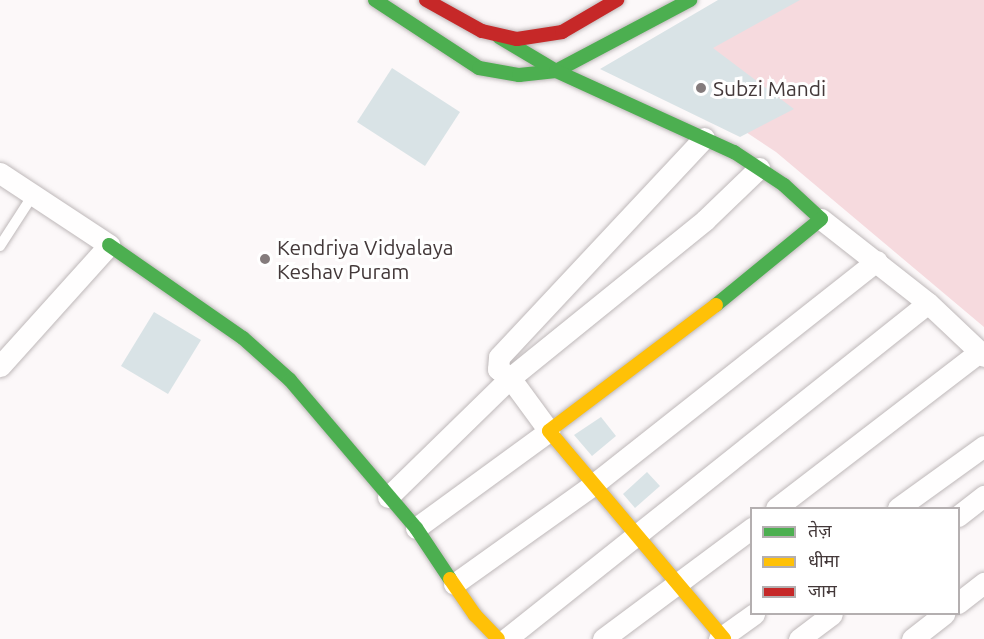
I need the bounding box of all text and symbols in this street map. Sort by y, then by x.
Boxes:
place label: Subzi Mandi [713,75,826,101]
marker: Subzi Mandi [694,81,708,95]
place label: Kendriya Vidyalaya Keshav Puram [277,234,454,284]
marker: Kendriya Vidyalaya Keshav Puram [258,252,272,266]
legend [750,507,960,615]
text: तेज़ [808,520,832,540]
text: धीमा [808,550,839,570]
text: जाम [808,580,837,600]

